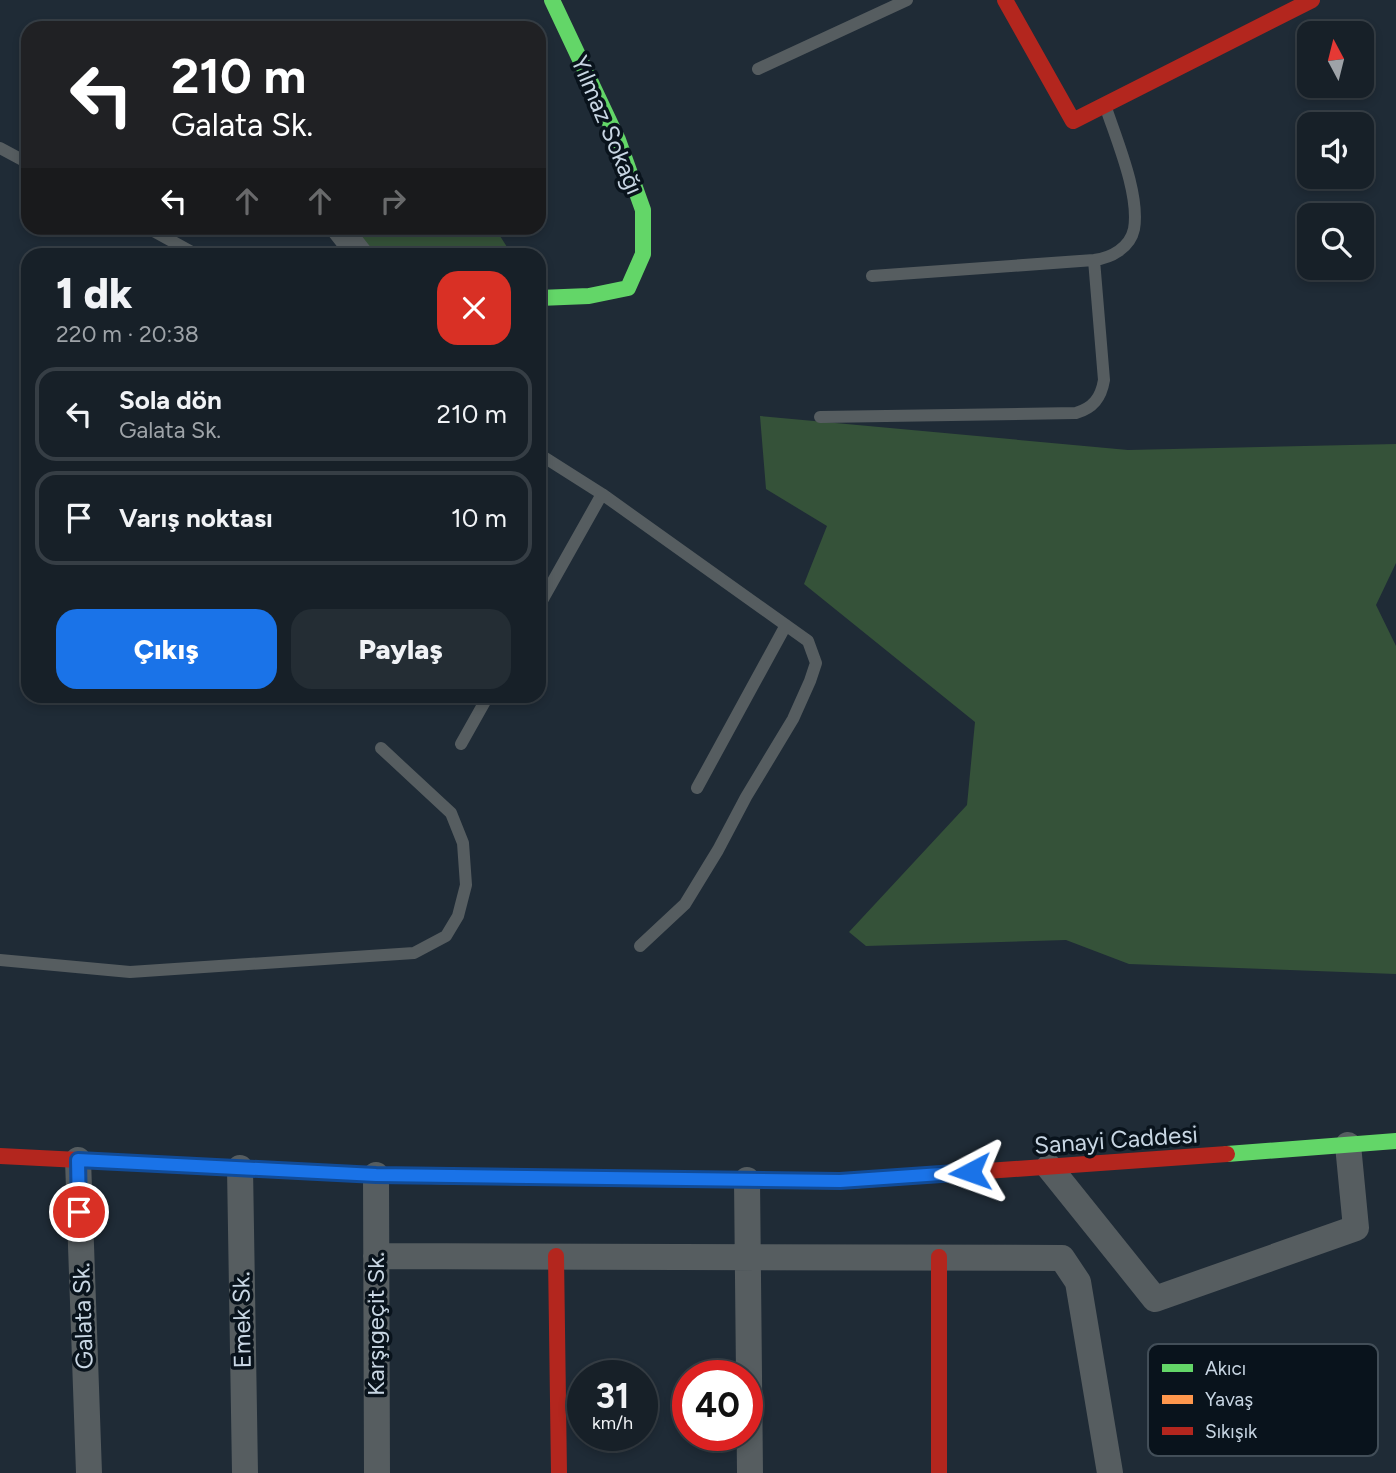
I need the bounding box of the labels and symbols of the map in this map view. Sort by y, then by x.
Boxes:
north arrow [1297,21,1374,98]
street label: Yılmaz Sokağı [565,51,650,198]
street label: Sanayi Caddesi [1033,1119,1199,1160]
position arrow [933,1135,1007,1209]
pin [49,1182,109,1242]
street label: Karşıgeçit Sk. [361,1252,390,1396]
street label: Galata Sk. [66,1262,99,1370]
street label: Emek Sk. [226,1271,257,1369]
legend [1148,1344,1378,1456]
text: Akıcı [1205,1357,1246,1380]
speed limit sign: 40 [672,1360,763,1451]
text: Yavaş [1205,1388,1253,1411]
text: Sıkışık [1205,1420,1258,1443]

